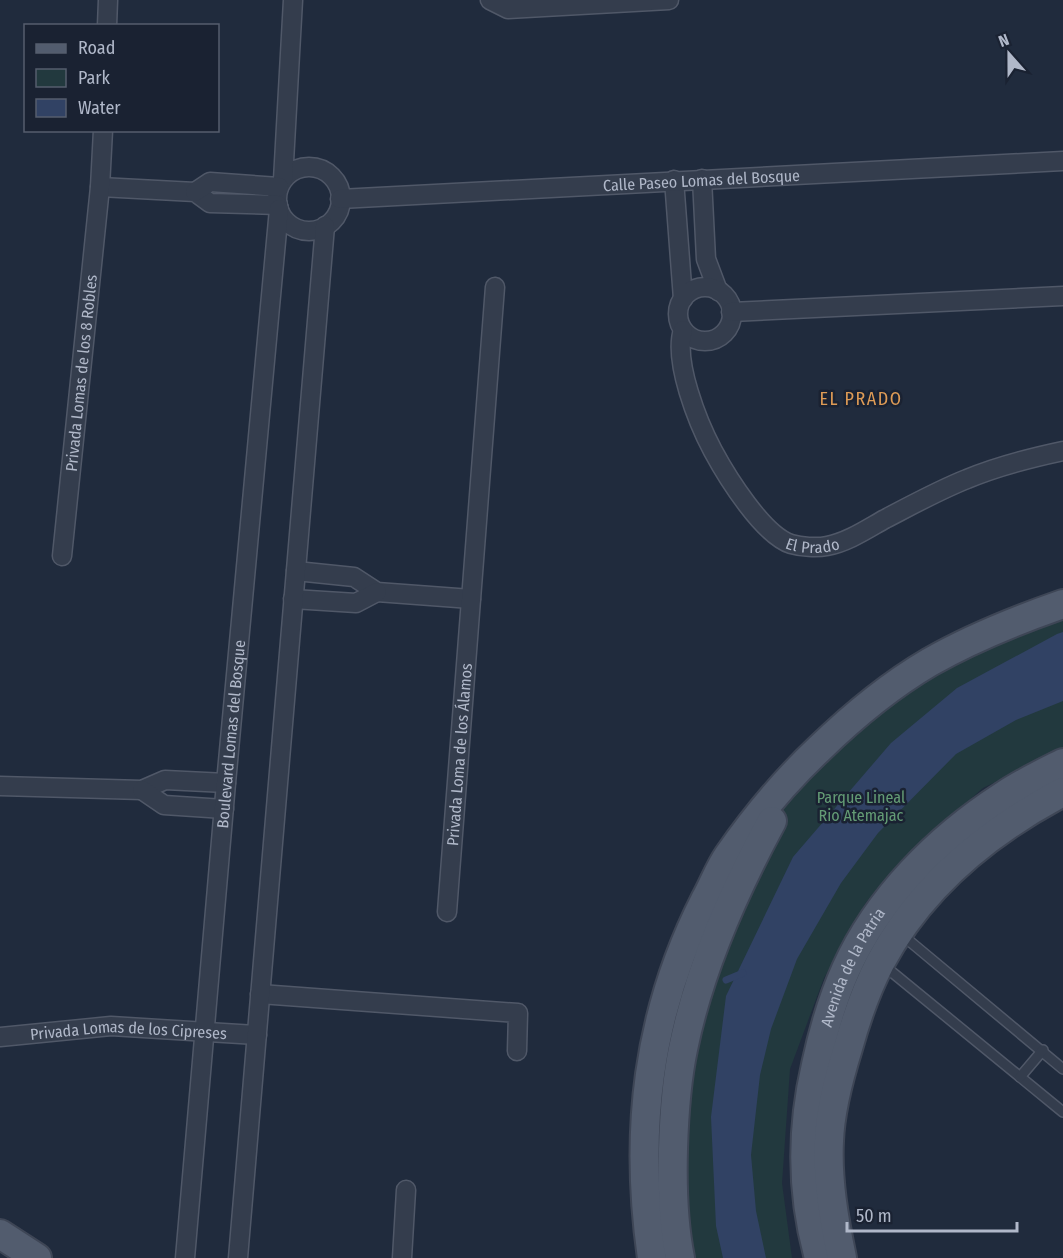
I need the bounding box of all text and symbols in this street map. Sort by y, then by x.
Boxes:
legend [24,24,219,132]
north arrow [979,24,1039,84]
text: N [996,30,1012,51]
text: Road [78,37,115,59]
text: Park [78,67,111,89]
text: Water [78,97,121,119]
street label: Calle Paseo Lomas del Bosque [603,166,801,195]
street label: Privada Lomas de los 8 Robles [62,273,101,472]
district label: EL PRADO [819,388,903,410]
street label: El Prado [783,534,842,557]
street label: Boulevard Lomas del Bosque [213,639,249,829]
street label: Privada Loma de los Álamos [443,662,476,847]
park label: Parque Lineal Rio Atemajac [817,788,905,825]
street label: Avenida de la Patria [817,904,889,1029]
street label: Privada Lomas de los Cipreses [29,1017,228,1044]
scale bar [847,1195,1016,1233]
text: 50 m [856,1205,892,1227]

